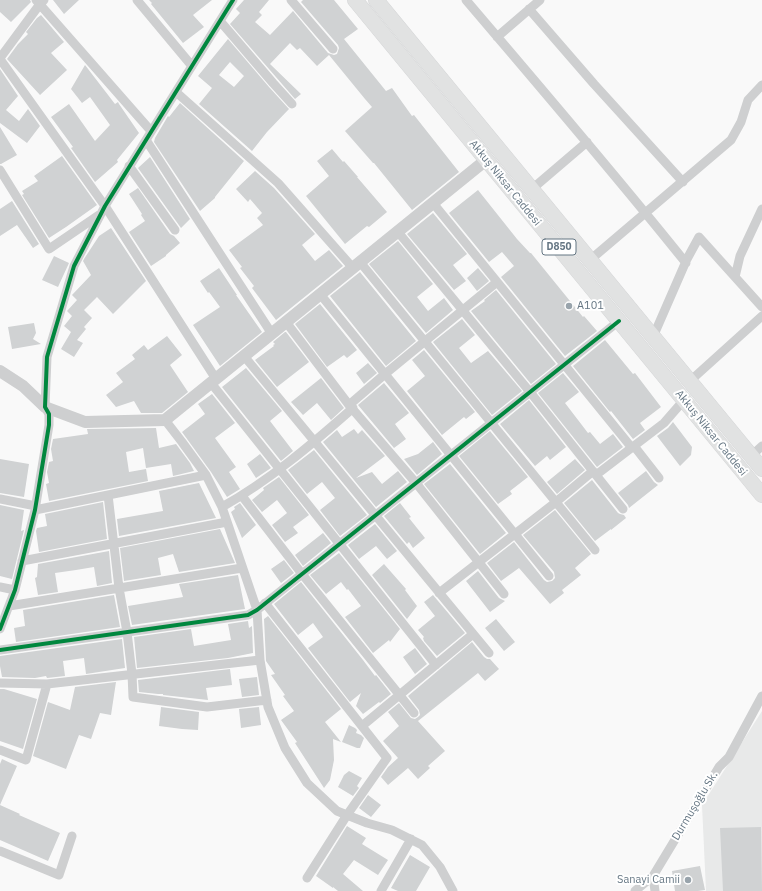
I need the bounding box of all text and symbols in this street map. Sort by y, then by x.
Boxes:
street label: Akkuş Niksar Caddesi [466,137,544,229]
road number: D850 [542,239,576,255]
place label: A101 [577,299,604,313]
marker: A101 [564,301,574,311]
street label: Akkuş Niksar Caddesi [672,387,750,479]
street label: Durmuşoğlu Sk. [669,769,721,843]
place label: Sanayi Camii [617,873,680,887]
marker: Sanayi Camii [683,875,693,885]

